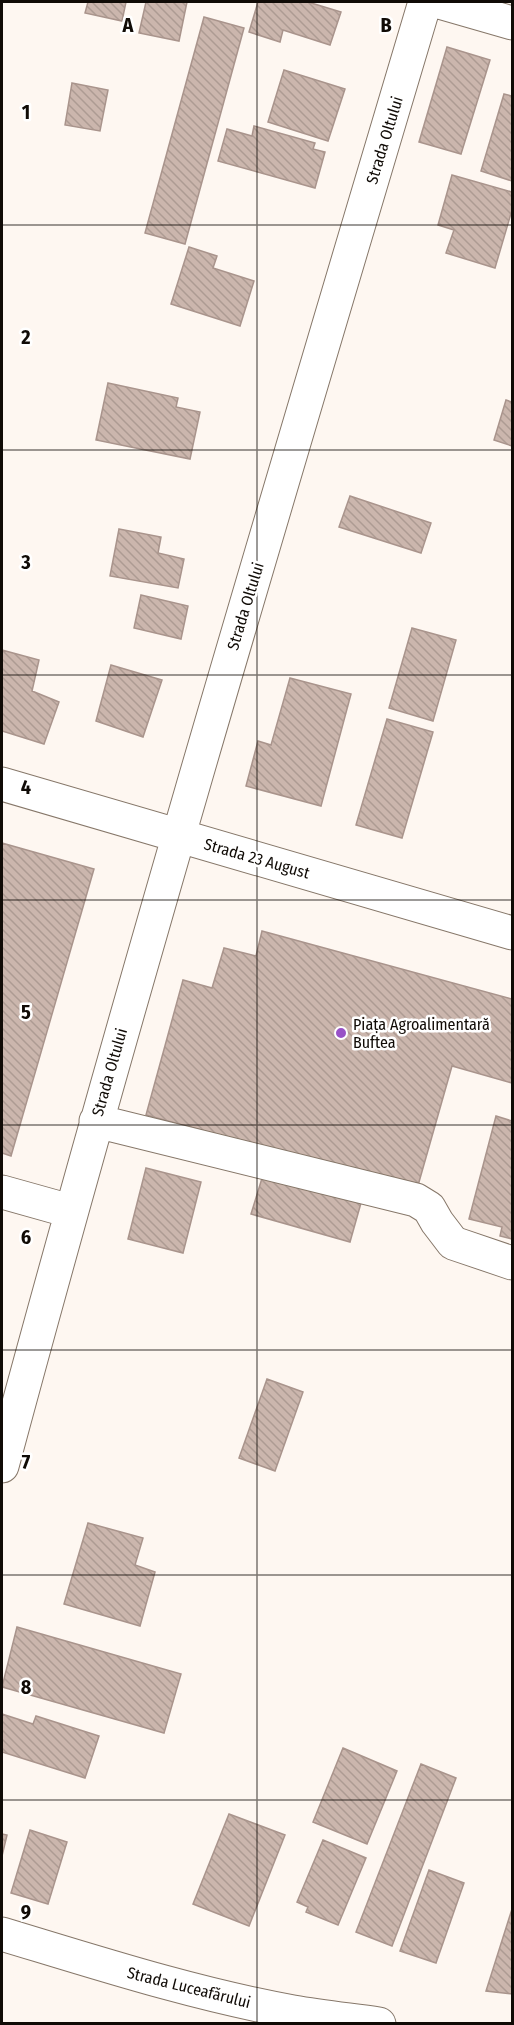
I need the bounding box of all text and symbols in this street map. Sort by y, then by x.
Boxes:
text: A [122,13,135,37]
text: B [380,13,392,37]
street label: Strada Oltului [362,94,407,186]
text: 1 [22,100,30,124]
text: 2 [20,325,31,349]
text: 3 [20,550,31,574]
street label: Strada Oltului [223,560,268,652]
text: 4 [21,775,31,799]
street label: Strada 23 August [202,834,313,883]
text: 5 [21,1000,31,1024]
place label: Piața Agroalimentară Buftea [353,1015,490,1052]
street label: Strada Oltului [88,1026,131,1118]
marker: Piața Agroalimentară Buftea [334,1026,348,1040]
text: 6 [21,1225,31,1249]
text: 7 [22,1450,31,1474]
text: 8 [21,1675,32,1699]
text: 9 [21,1900,31,1924]
street label: Strada Luceafărului [125,1963,253,2012]

